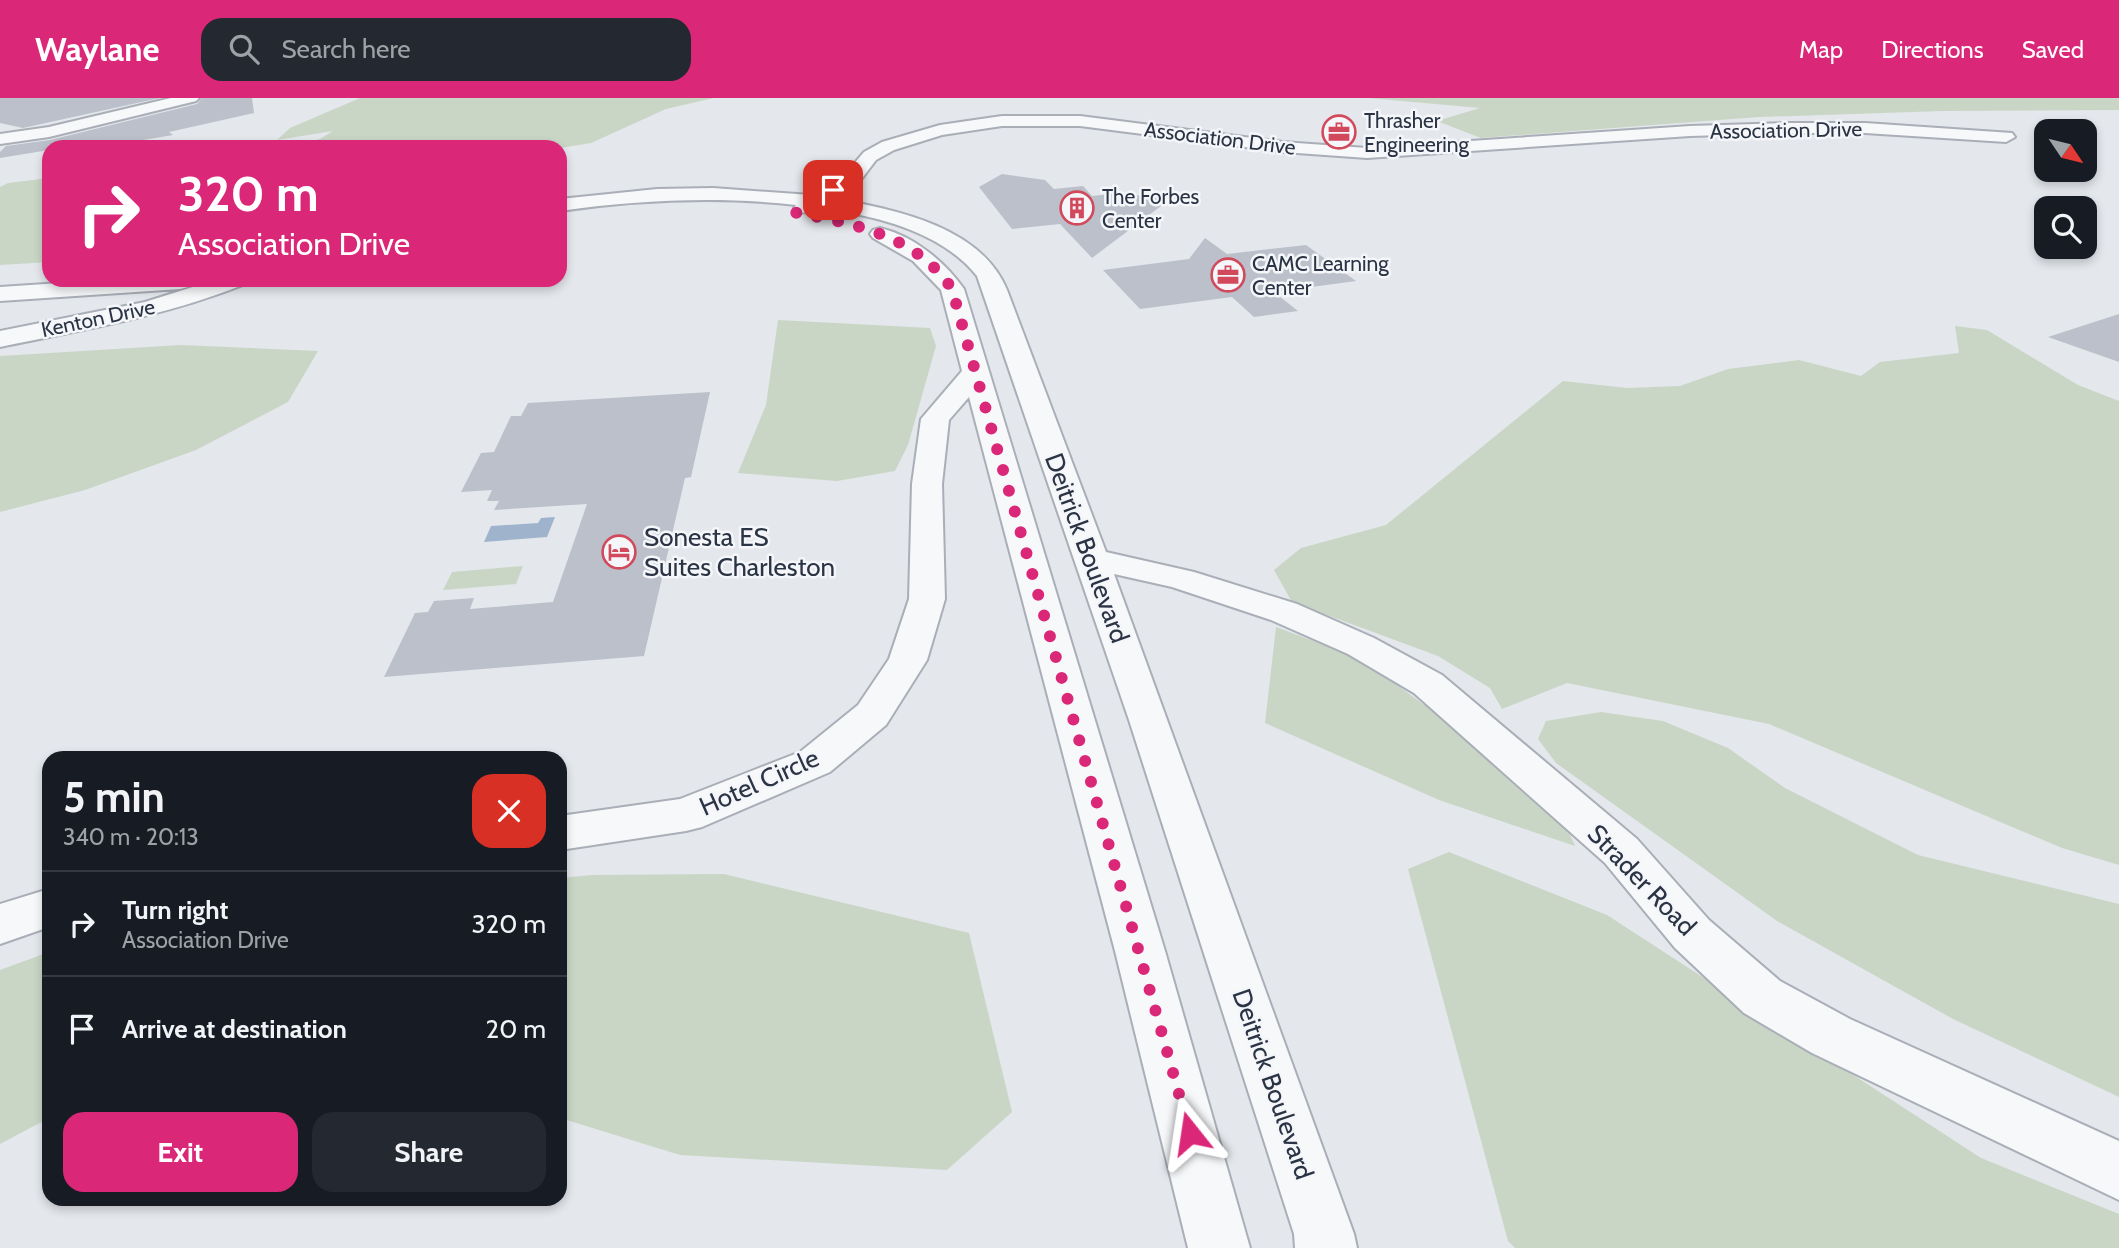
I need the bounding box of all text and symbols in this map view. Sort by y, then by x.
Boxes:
search box [201,18,691,81]
text: Waylane [35,29,159,69]
icon: search [225,30,263,68]
text: Search here [281,33,411,65]
text: Map [1799,35,1843,64]
text: Directions [1881,35,1984,64]
text: Saved [2022,35,2084,64]
place label: Thrasher Engineering [1364,108,1470,157]
office icon: Thrasher Engineering [1320,113,1358,151]
street label: Association Drive [1143,116,1297,160]
street label: Association Drive [1710,116,1863,144]
north arrow [2034,119,2096,182]
map controls [2034,119,2097,259]
pin [803,160,863,220]
text: 320 m [178,164,319,223]
icon: right [63,168,154,259]
icon: arrive [814,171,852,209]
place label: The Forbes Center [1102,184,1200,233]
building icon: The Forbes Center [1058,189,1096,227]
button: search [2034,196,2097,259]
text: Association Drive [178,224,410,263]
place label: CAMC Learning Center [1252,251,1389,300]
office icon: CAMC Learning Center [1209,256,1247,294]
street label: Kenton Drive [39,294,157,342]
street label: Deitrick Boulevard [1038,449,1136,647]
place label: Sonesta ES Suites Charleston [644,521,835,583]
hotel icon: Sonesta ES Suites Charleston [600,533,638,571]
street label: Hotel Circle [694,741,824,823]
text: 5 min [63,771,165,823]
button: close [472,774,546,848]
street label: Strader Road [1581,818,1703,942]
text: 340 m · 20:13 [63,823,199,851]
text: Turn right [122,894,228,926]
icon: right [63,905,101,943]
text: 320 m [472,908,546,940]
text: Association Drive [122,926,289,954]
street label: Deitrick Boulevard [1225,984,1321,1184]
icon: arrive [63,1010,101,1048]
text: Arrive at destination [122,1013,347,1045]
text: 20 m [486,1013,546,1045]
position arrow [1153,1096,1227,1170]
button: Exit [63,1112,298,1192]
button: Share [312,1112,546,1192]

